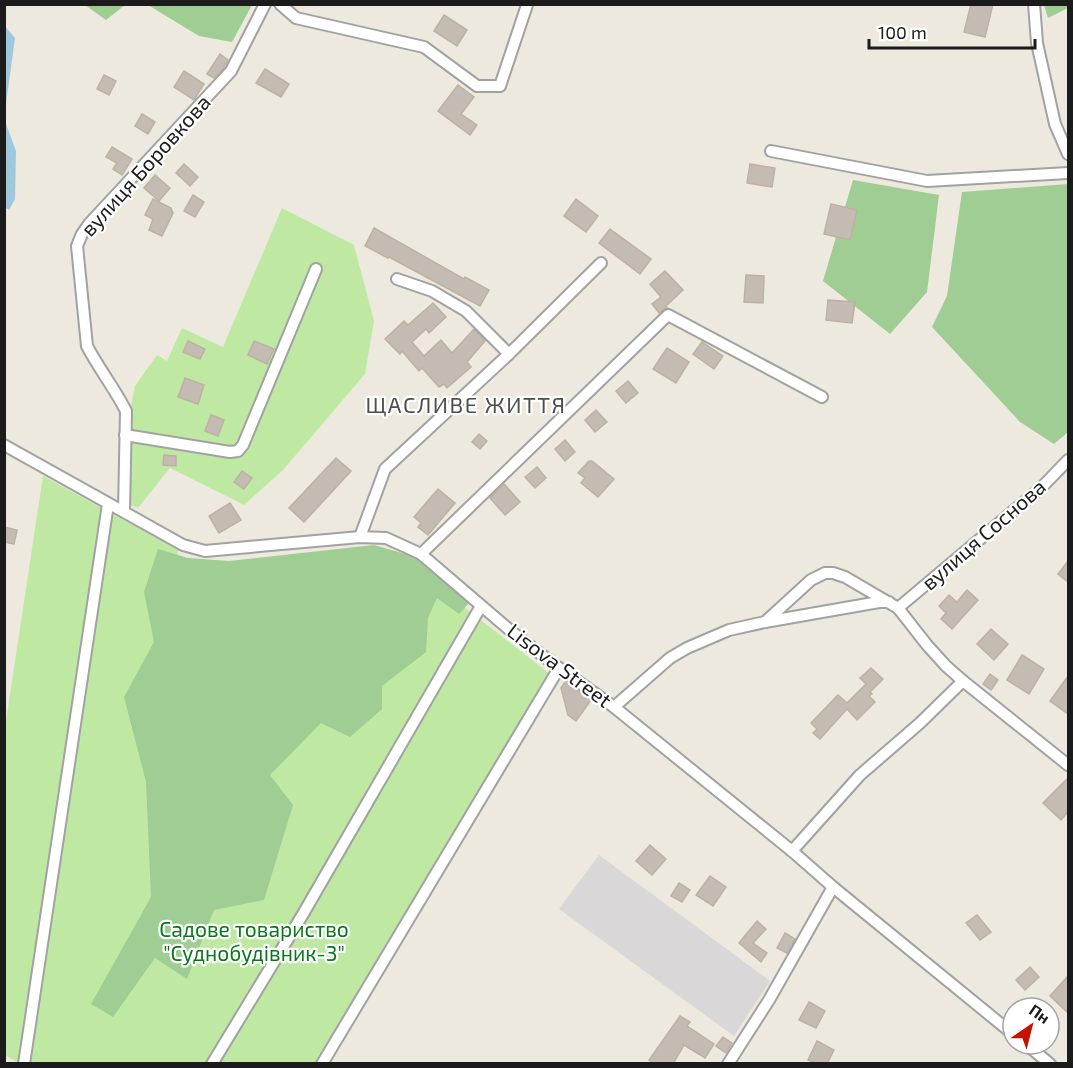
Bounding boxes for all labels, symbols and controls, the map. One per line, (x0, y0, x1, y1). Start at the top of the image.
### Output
scale bar (869, 12, 1036, 50)
text: 100 m (878, 21, 927, 43)
street label: вулиця Боровкова (75, 89, 216, 241)
district label: ЩАСЛИВЕ ЖИТТЯ (365, 391, 567, 417)
street label: вулиця Соснова (916, 473, 1051, 595)
street label: Lisova Street (503, 617, 617, 712)
park label: Садове товариство "Суднобудівник-3" (159, 916, 349, 966)
north arrow (1001, 996, 1061, 1056)
text: Пн (1026, 1000, 1054, 1027)

